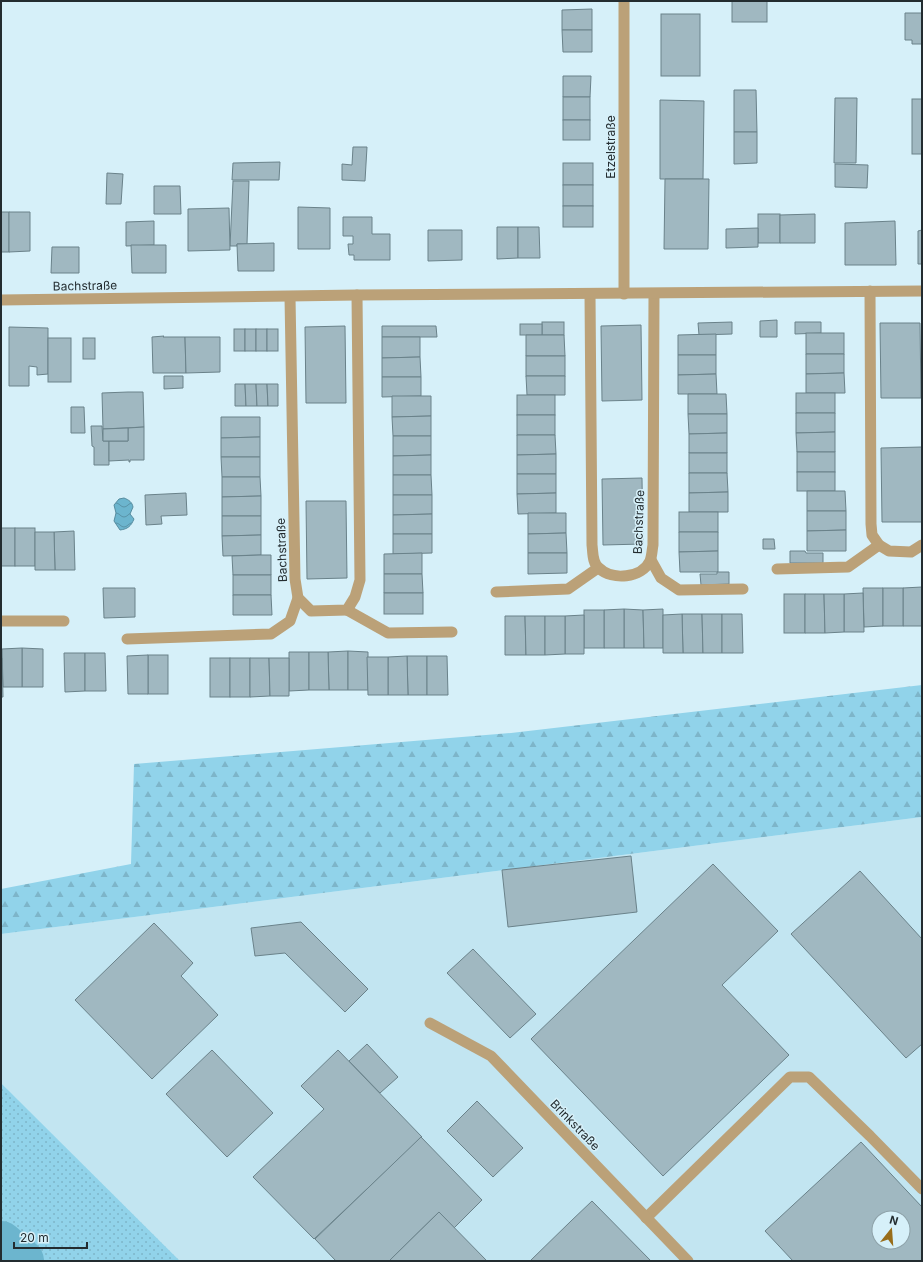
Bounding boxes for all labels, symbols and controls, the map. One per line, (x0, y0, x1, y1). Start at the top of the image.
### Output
street label: Etzelstraße (603, 115, 618, 179)
street label: Bachstraße (53, 277, 117, 294)
street label: Bachstraße (630, 490, 647, 554)
street label: Bachstraße (273, 518, 290, 582)
street label: Brinkstraße (547, 1096, 603, 1153)
north arrow (871, 1210, 911, 1250)
text: N (888, 1213, 900, 1228)
scale bar (14, 1224, 87, 1250)
text: 20 m (20, 1230, 49, 1245)

